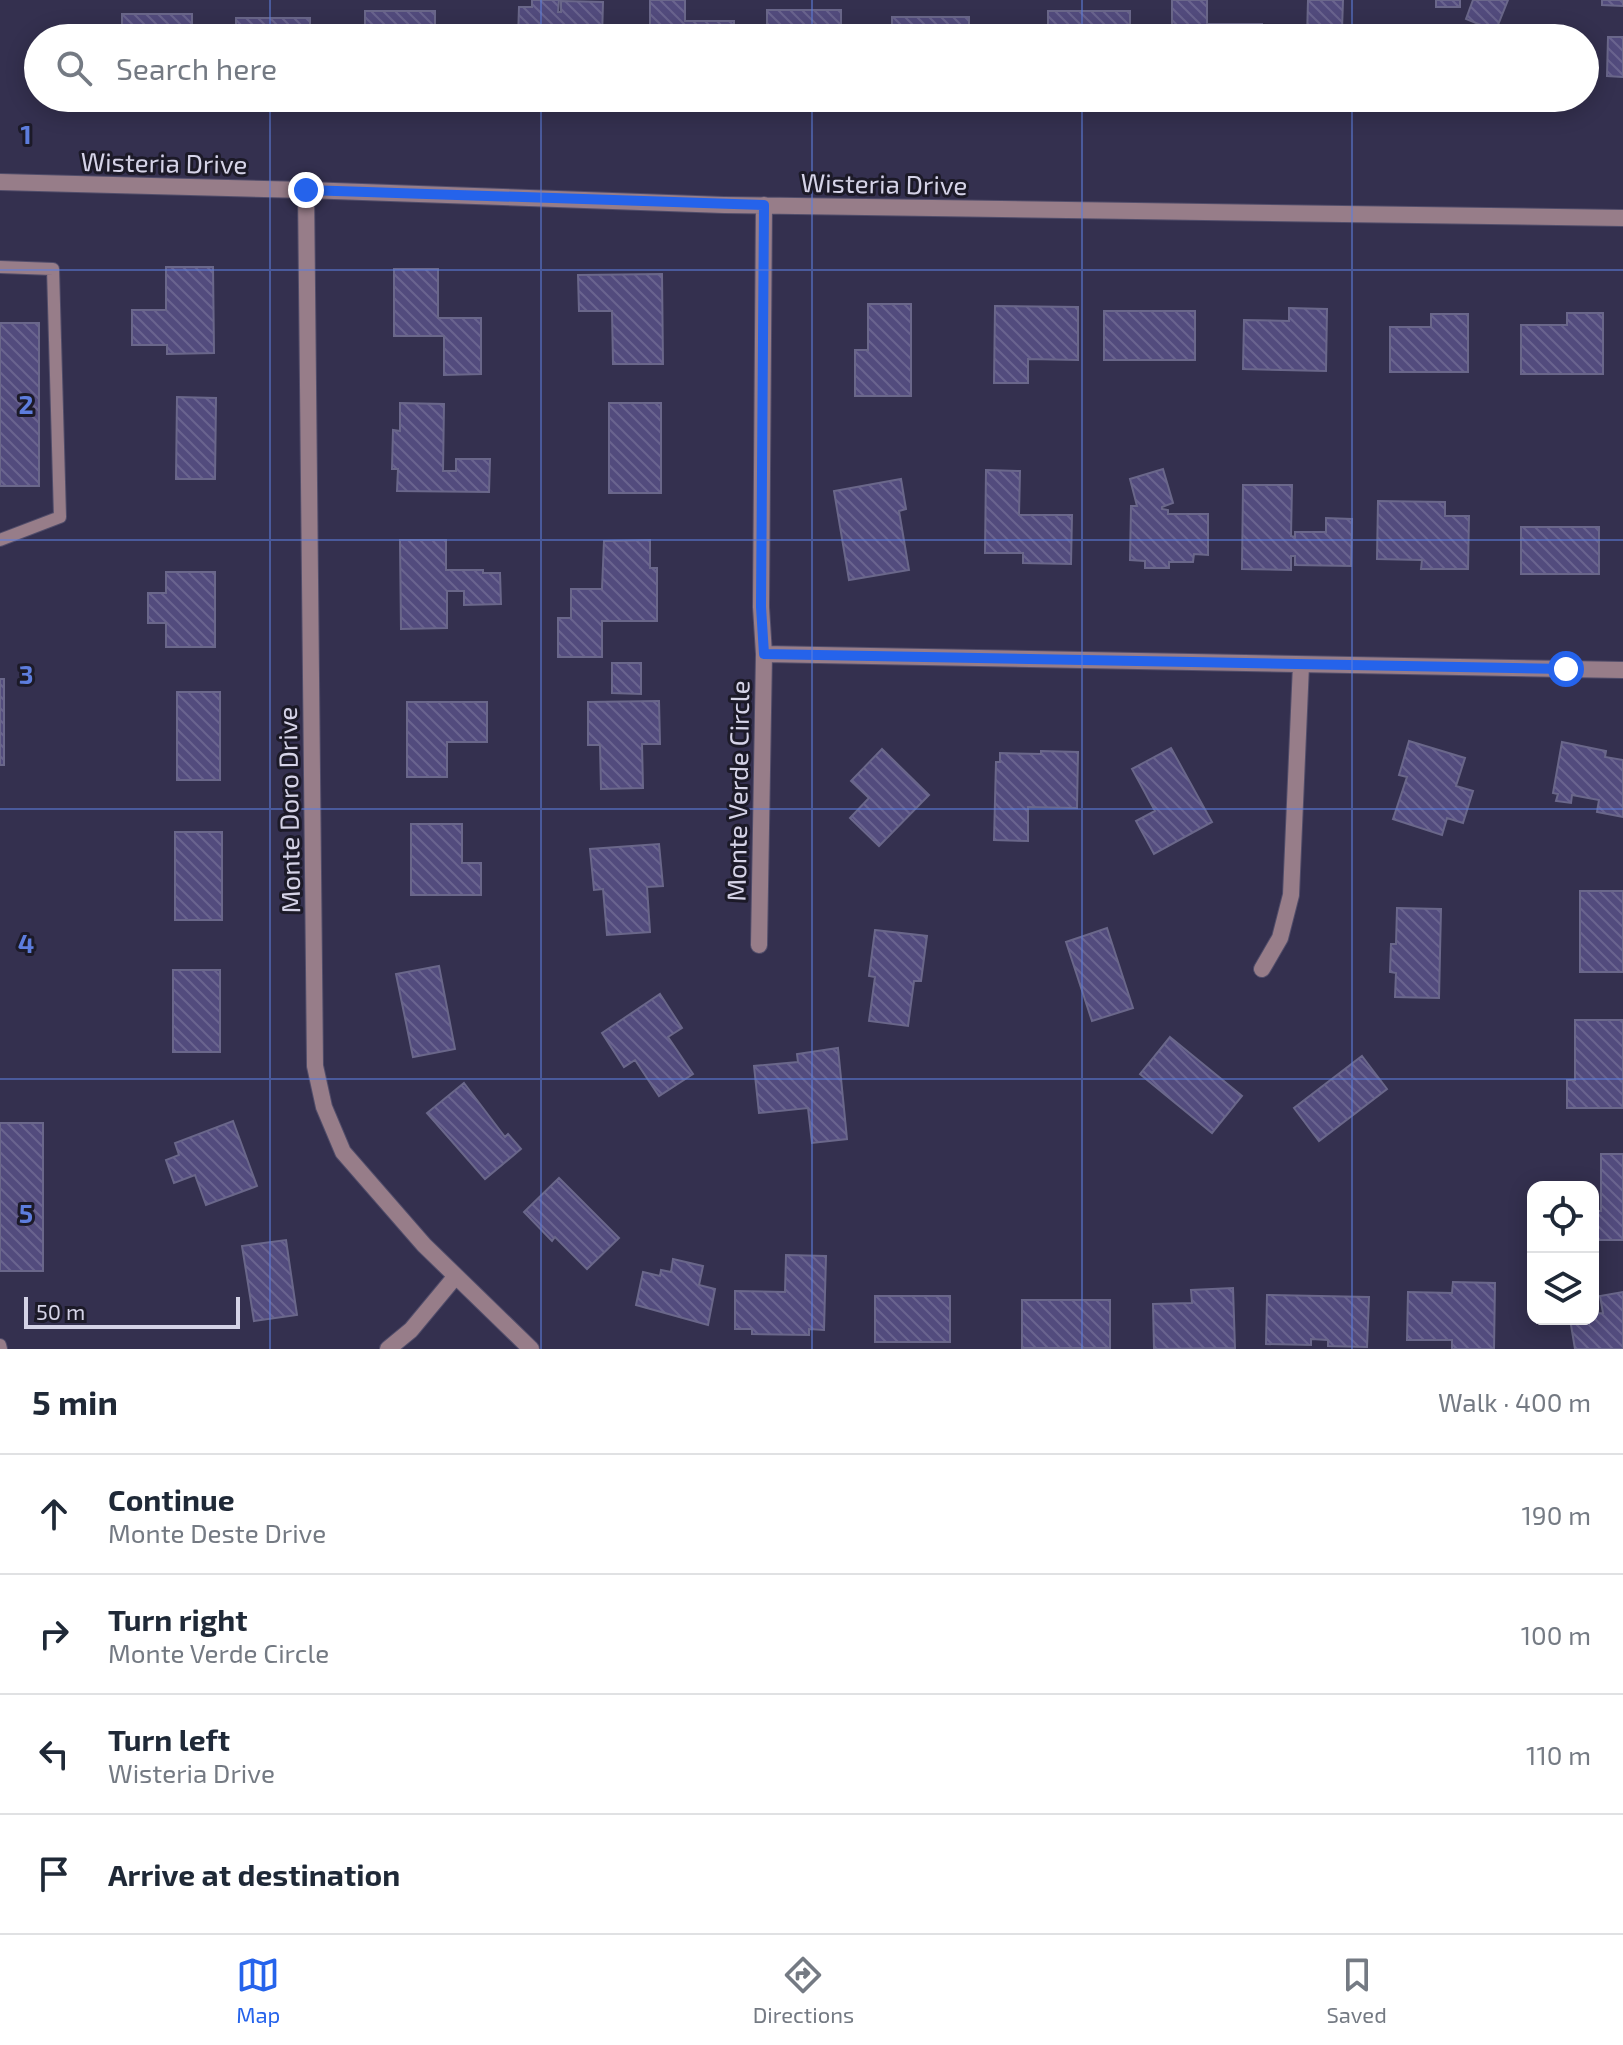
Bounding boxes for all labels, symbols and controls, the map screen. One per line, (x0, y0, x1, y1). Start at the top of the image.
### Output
search box (24, 24, 1599, 112)
icon: search (52, 46, 96, 90)
text: Search here (116, 50, 277, 86)
text: 1 (20, 118, 32, 149)
street label: Wisteria Drive (80, 145, 248, 179)
street label: Wisteria Drive (800, 166, 968, 200)
route end (288, 172, 324, 208)
text: 2 (18, 388, 34, 419)
route start (1548, 651, 1584, 687)
text: 3 (19, 658, 33, 689)
street label: Monte Verde Circle (720, 680, 754, 902)
street label: Monte Doro Drive (271, 706, 305, 914)
text: 4 (18, 927, 34, 958)
map controls (1527, 1181, 1599, 1325)
button: locate (1527, 1181, 1599, 1253)
text: 5 (19, 1197, 33, 1228)
button: layers (1527, 1253, 1599, 1325)
scale bar (24, 1293, 240, 1329)
text: 50 m (36, 1298, 85, 1324)
text: 5 min (32, 1381, 118, 1422)
text: Walk · 400 m (1438, 1386, 1591, 1417)
text: Continue (108, 1481, 235, 1517)
icon: ahead (32, 1492, 76, 1536)
text: 190 m (1522, 1499, 1591, 1530)
text: Monte Deste Drive (108, 1517, 326, 1548)
text: Turn right (108, 1601, 248, 1637)
icon: right (32, 1612, 76, 1656)
text: 100 m (1521, 1619, 1591, 1650)
text: Monte Verde Circle (108, 1637, 329, 1668)
text: Turn left (108, 1721, 230, 1757)
icon: left (32, 1732, 76, 1776)
text: 110 m (1526, 1739, 1591, 1770)
text: Wisteria Drive (108, 1757, 275, 1788)
icon: arrive (32, 1852, 76, 1896)
text: Arrive at destination (108, 1856, 400, 1892)
tab: Map (236, 1953, 280, 2027)
tab: Directions (753, 1953, 854, 2027)
tab: Saved (1326, 1953, 1387, 2027)

